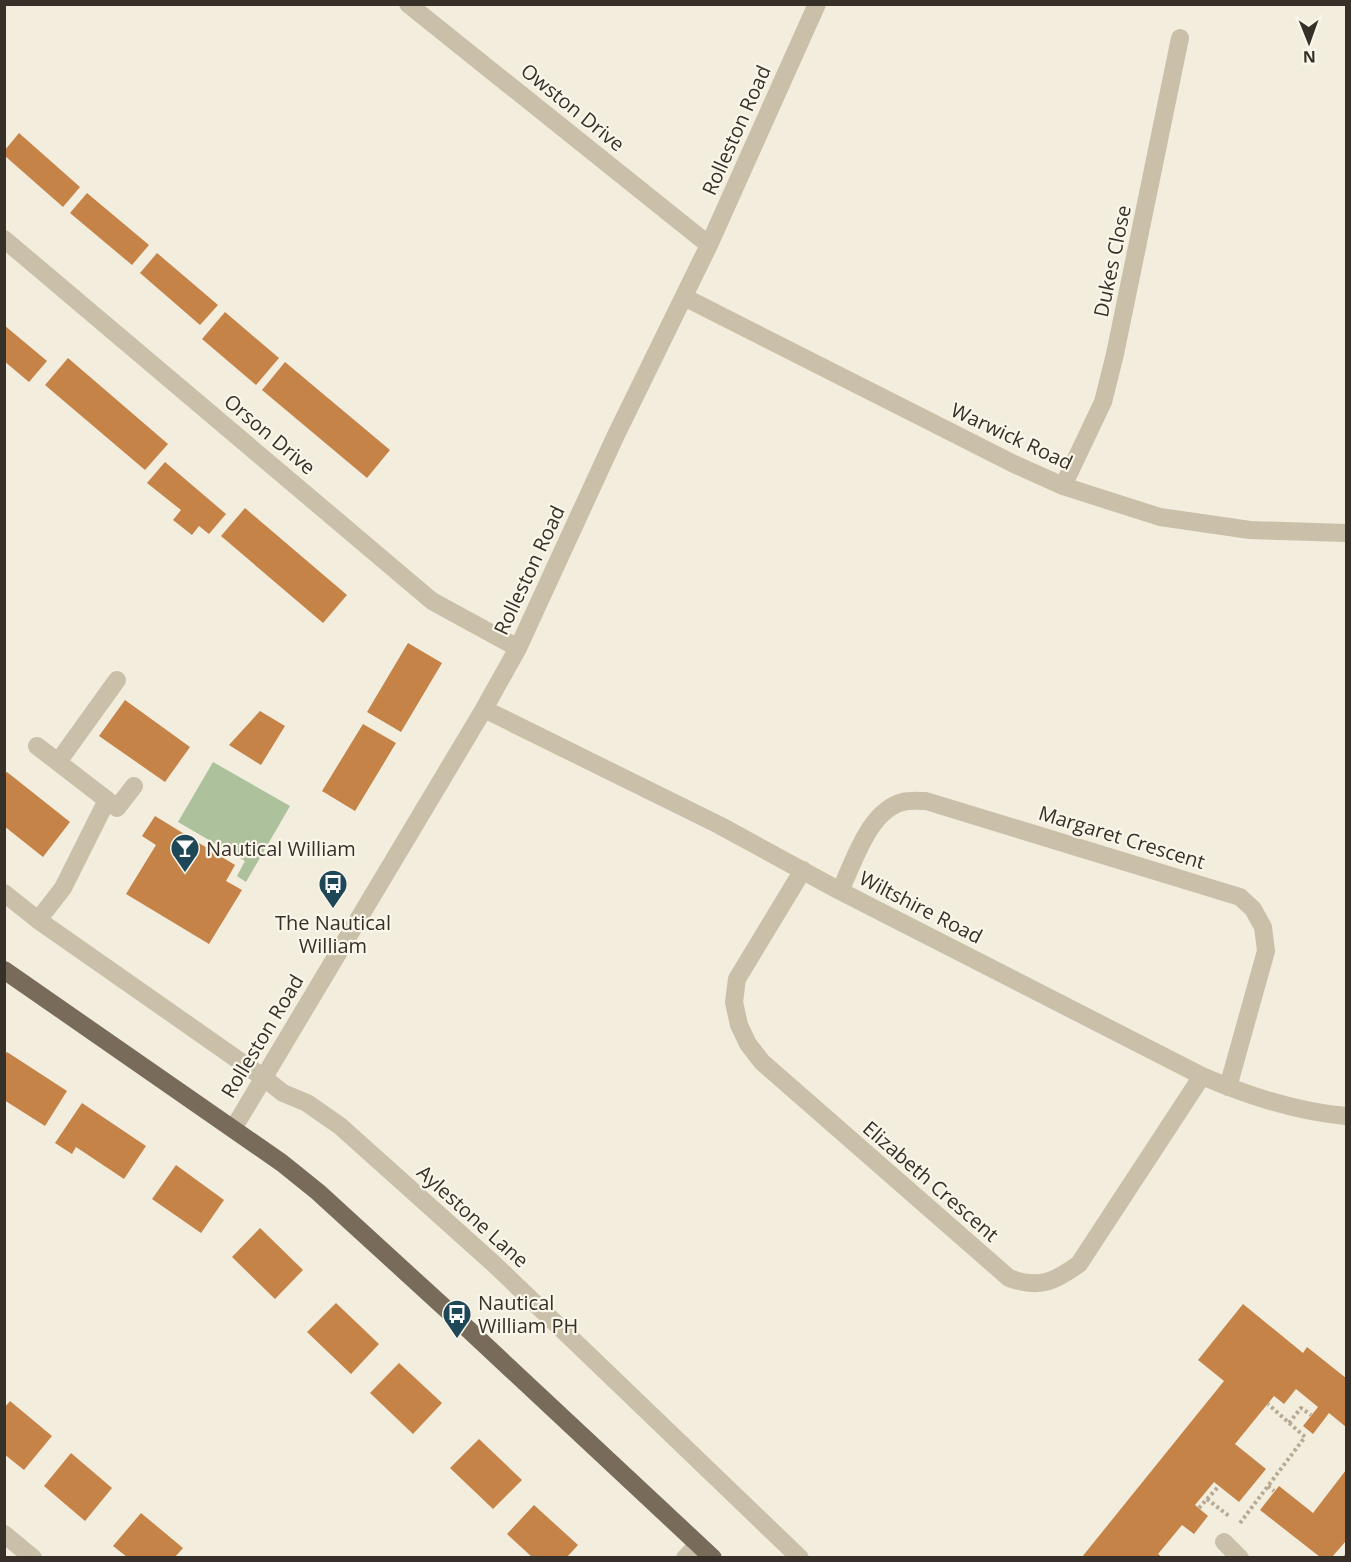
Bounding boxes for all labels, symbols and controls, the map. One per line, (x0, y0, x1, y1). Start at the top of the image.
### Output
north arrow (1279, 12, 1339, 72)
text: N (1303, 46, 1316, 68)
street label: Owston Drive (515, 57, 631, 157)
street label: Rolleston Road (695, 61, 777, 199)
street label: Dukes Close (1087, 203, 1137, 319)
street label: Orson Drive (219, 388, 321, 480)
street label: Warwick Road (947, 396, 1077, 476)
street label: Rolleston Road (487, 501, 571, 639)
street label: Margaret Crescent (1035, 799, 1209, 875)
bar icon: Nautical William (169, 832, 201, 874)
place label: Nautical William (206, 835, 356, 862)
street label: Wiltshire Road (855, 864, 987, 950)
bus stop icon: The Nautical William (317, 868, 349, 910)
place label: The Nautical William (275, 909, 391, 959)
street label: Rolleston Road (214, 969, 310, 1103)
street label: Elizabeth Crescent (857, 1115, 1005, 1247)
street label: Aylestone Lane (411, 1159, 535, 1273)
place label: Nautical William PH (478, 1289, 578, 1339)
bus stop icon: Nautical William PH (441, 1298, 473, 1340)

